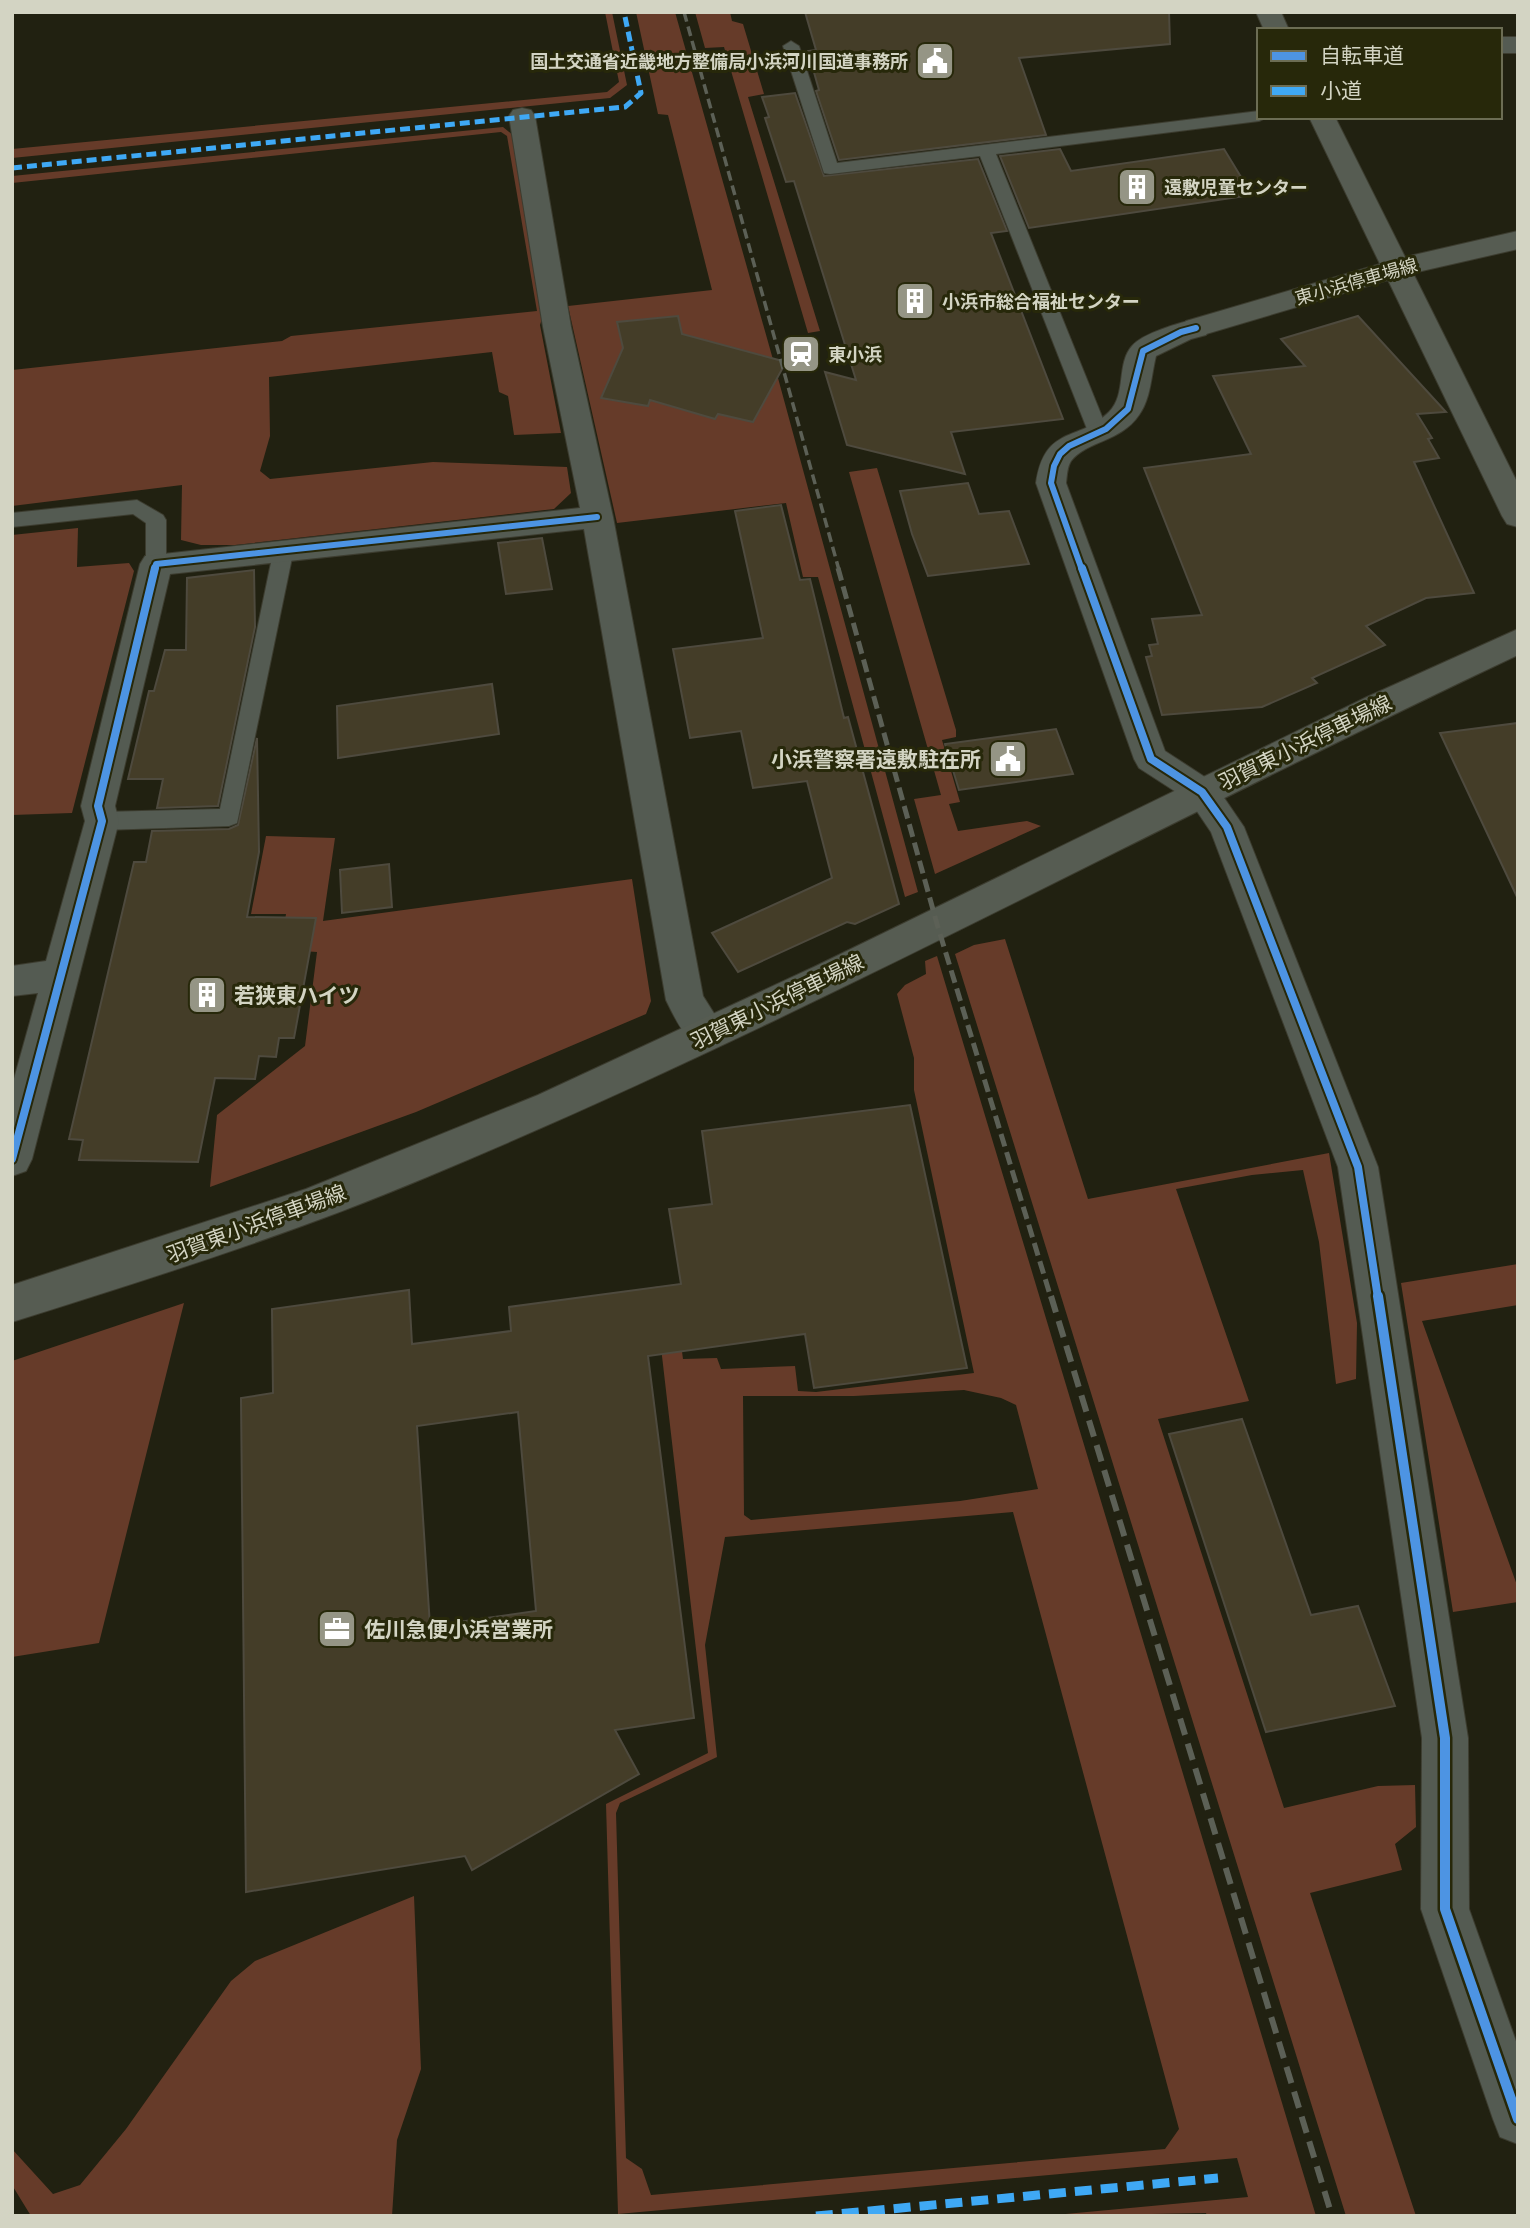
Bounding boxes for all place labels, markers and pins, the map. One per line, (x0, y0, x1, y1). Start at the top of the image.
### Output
public building icon: 国土交通省近畿地方整備局小浜河川国道事務所 (914, 40, 956, 82)
place label: 国土交通省近畿地方整備局小浜河川国道事務所 (530, 51, 908, 71)
building icon: 遠敷児童センター (1116, 166, 1158, 208)
place label: 遠敷児童センター (1164, 177, 1308, 197)
building icon: 小浜市総合福祉センター (894, 280, 936, 322)
place label: 小浜市総合福祉センター (942, 291, 1140, 311)
station icon: 東小浜 (780, 333, 822, 375)
place label: 東小浜 (828, 344, 882, 364)
public building icon: 小浜警察署遠敷駐在所 (987, 738, 1029, 780)
place label: 小浜警察署遠敷駐在所 (771, 747, 981, 771)
building icon: 若狭東ハイツ (186, 974, 228, 1016)
place label: 若狭東ハイツ (234, 983, 360, 1007)
office icon: 佐川急便小浜営業所 (316, 1608, 358, 1650)
place label: 佐川急便小浜営業所 (364, 1617, 553, 1641)

